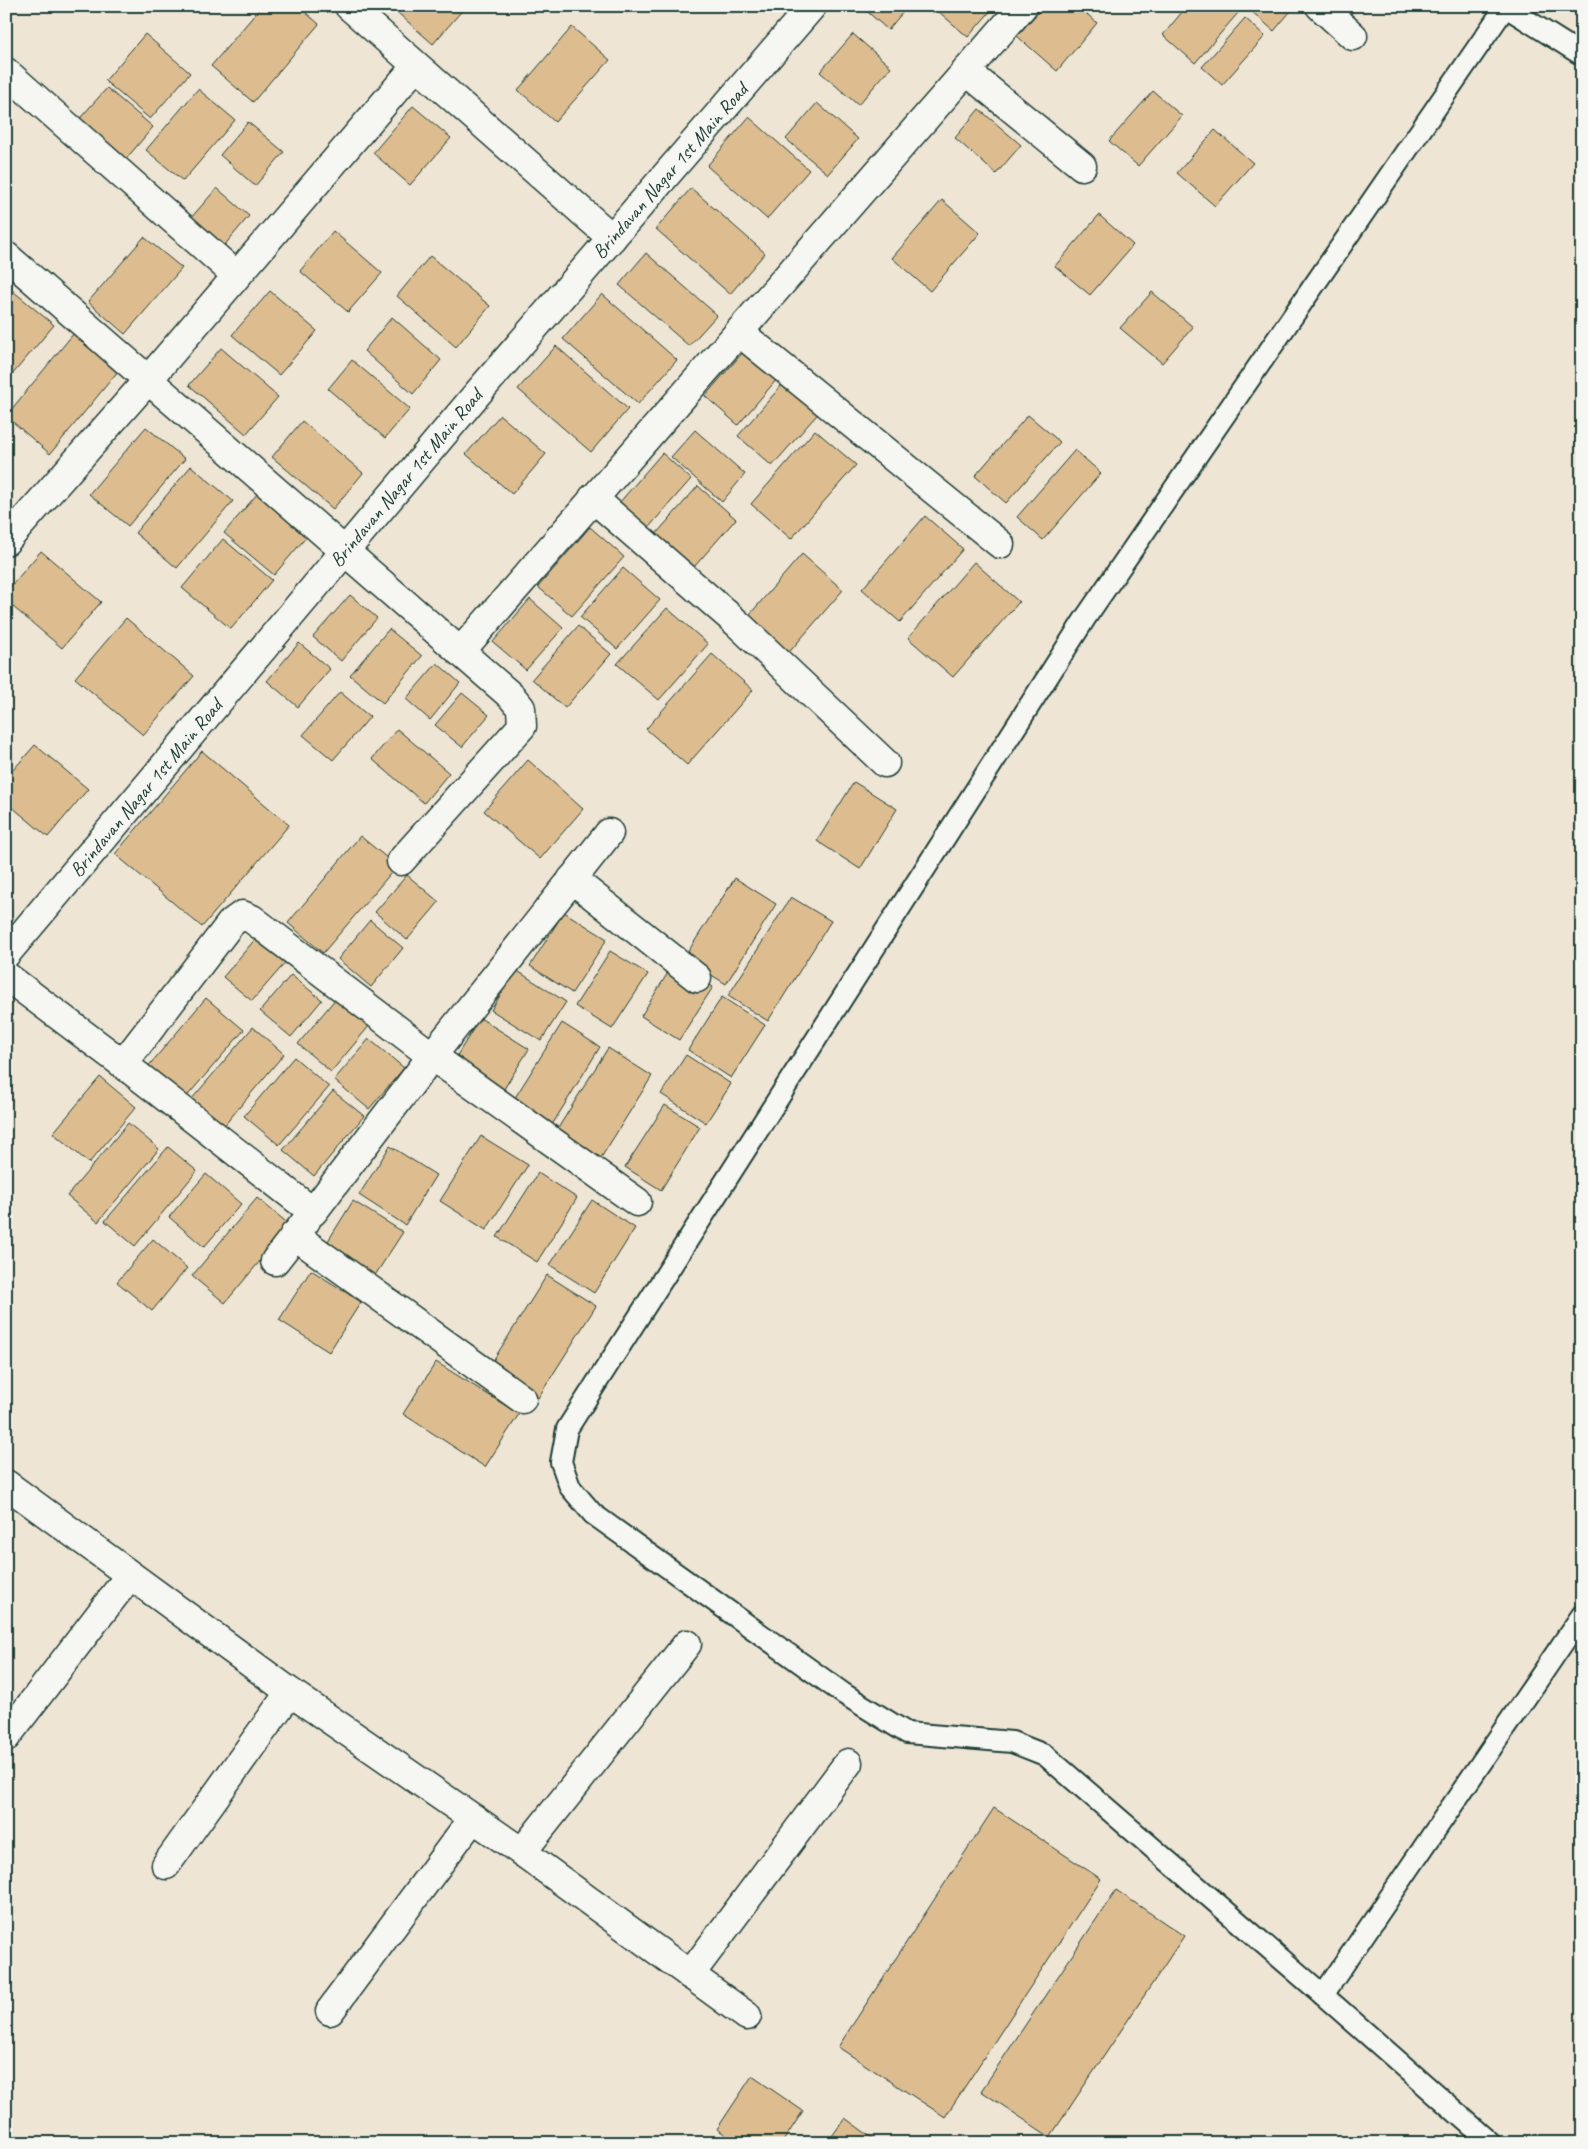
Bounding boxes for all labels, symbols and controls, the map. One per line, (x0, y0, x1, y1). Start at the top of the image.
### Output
street label: Brindavan Nagar 1st Main Road (587, 76, 755, 264)
street label: Brindavan Nagar 1st Main Road (324, 382, 490, 572)
street label: Brindavan Nagar 1st Main Road (64, 692, 230, 882)

